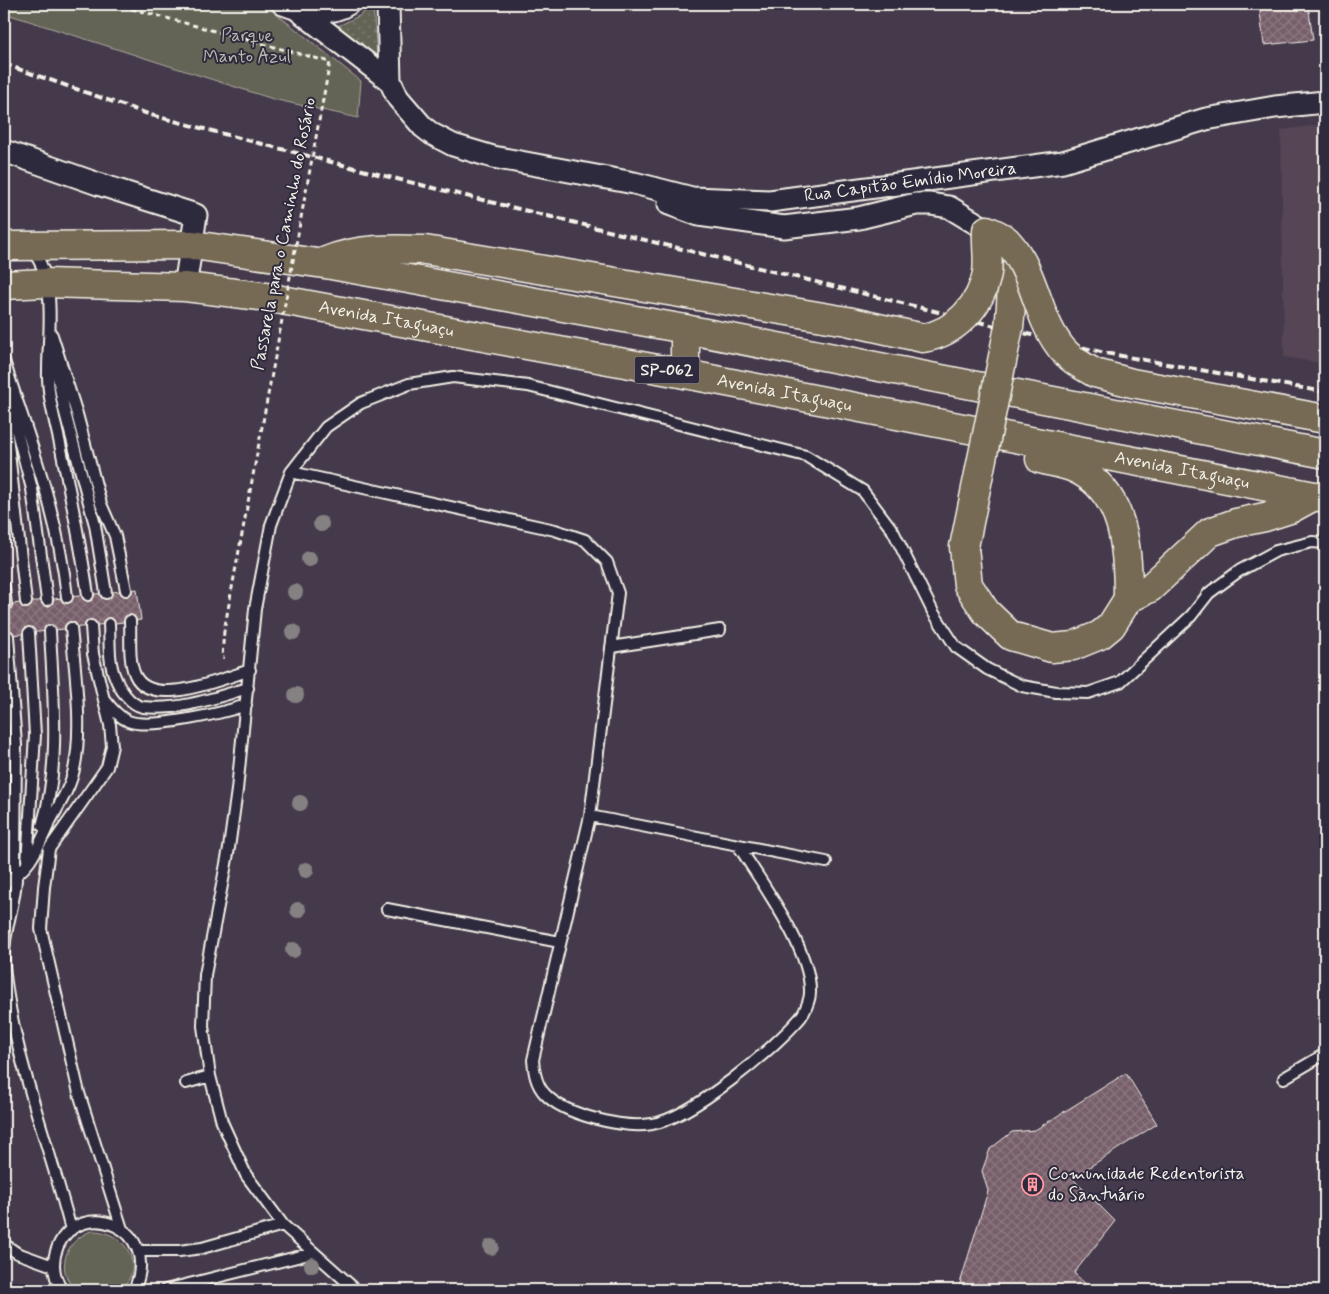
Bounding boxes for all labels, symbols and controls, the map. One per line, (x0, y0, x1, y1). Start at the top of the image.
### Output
park label: Parque Manto Azul (203, 24, 291, 69)
street label: Passarela para o Caminho do Rosário (246, 96, 322, 372)
street label: Rua Capitão Emídio Moreira (803, 156, 1018, 208)
street label: Avenida Itaguaçu (317, 295, 456, 343)
road number: SP-062 (634, 356, 700, 384)
street label: Avenida Itaguaçu (715, 368, 854, 418)
street label: Avenida Itaguaçu (1112, 445, 1252, 495)
place label: Comunidade Redentorista do Santuário (1048, 1162, 1245, 1207)
building icon: Comunidade Redentorista do Santuário (1020, 1172, 1044, 1196)

